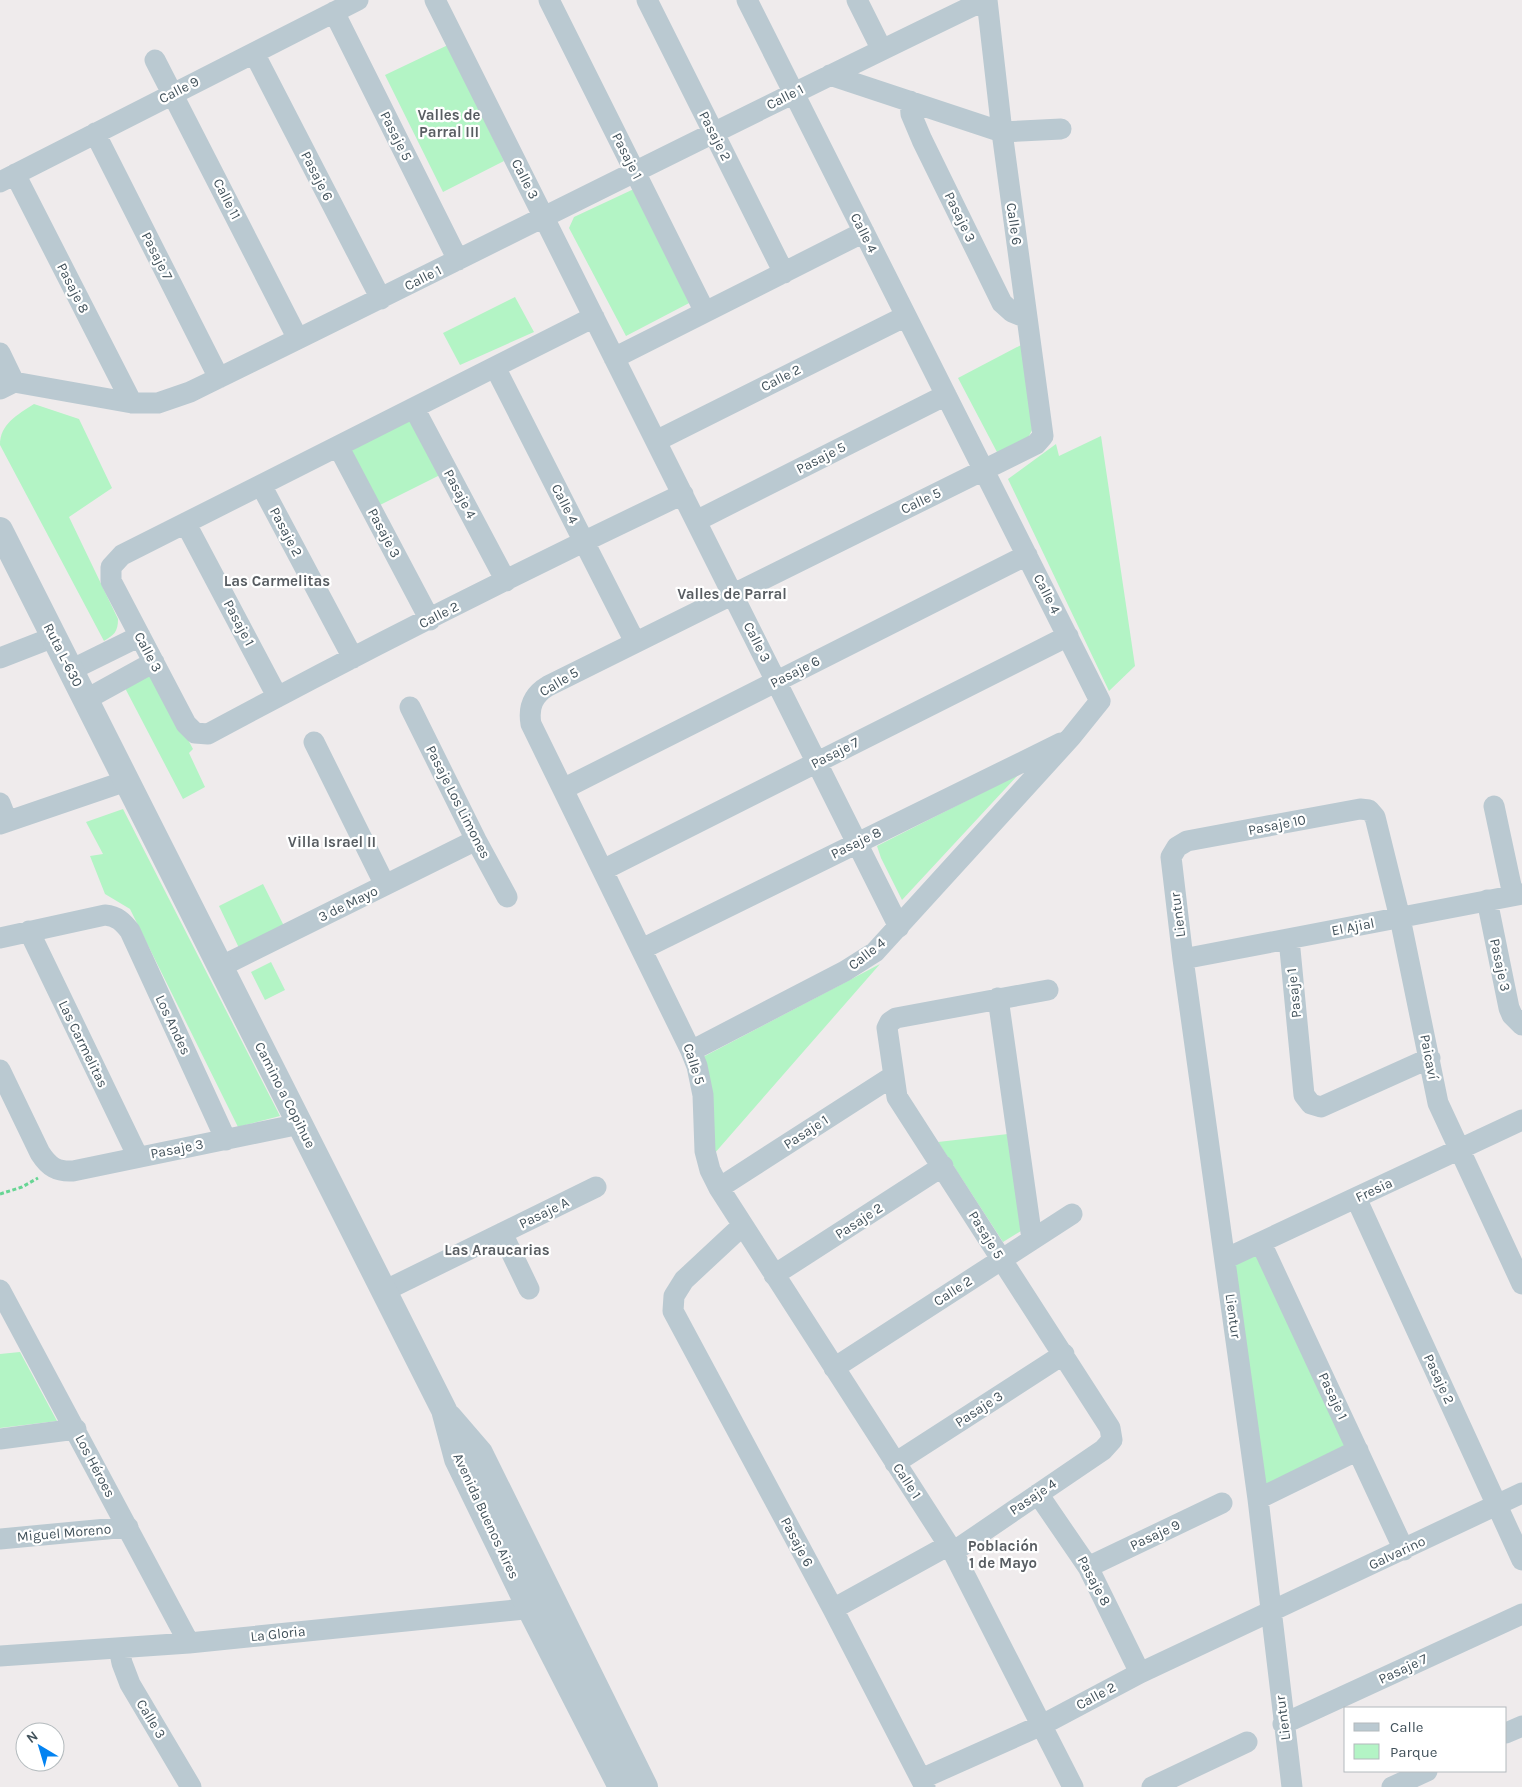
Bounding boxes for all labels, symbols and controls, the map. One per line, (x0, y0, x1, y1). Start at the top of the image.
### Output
street label: Calle 9 (156, 73, 202, 107)
street label: Calle 1 (764, 81, 806, 113)
district label: Valles de Parral III (417, 106, 481, 141)
street label: Pasaje 5 (376, 108, 416, 164)
street label: Pasaje 2 (695, 108, 735, 164)
street label: Pasaje 1 (608, 130, 646, 182)
street label: Pasaje 6 (297, 148, 337, 204)
street label: Calle 3 (508, 156, 542, 202)
street label: Calle 11 (209, 176, 245, 222)
street label: Pasaje 3 (941, 189, 979, 245)
street label: Calle 6 (1003, 202, 1025, 246)
street label: Calle 4 (847, 210, 881, 256)
street label: Pasaje 7 (138, 229, 177, 283)
street label: Pasaje 8 (53, 260, 93, 316)
street label: Calle 1 (402, 262, 444, 294)
street label: Calle 2 (758, 361, 804, 395)
street label: Pasaje 5 (793, 438, 849, 478)
street label: Pasaje 4 (440, 467, 480, 522)
street label: Calle 4 (548, 481, 582, 527)
street label: Calle 5 (898, 484, 944, 518)
street label: Pasaje 2 (266, 504, 306, 560)
street label: Pasaje 3 (364, 505, 404, 561)
street label: Calle 4 (1030, 571, 1064, 617)
district label: Las Carmelitas (224, 572, 330, 590)
district label: Valles de Parral (677, 585, 787, 603)
street label: Pasaje 1 (220, 597, 258, 649)
street label: Calle 2 (416, 598, 462, 632)
street label: Calle 3 (740, 619, 774, 665)
street label: Ruta L-630 (40, 620, 86, 690)
street label: Calle 3 (130, 629, 166, 675)
street label: Pasaje 6 (767, 652, 823, 692)
street label: Calle 5 (536, 664, 582, 700)
street label: Pasaje 7 (808, 733, 862, 772)
street label: Pasaje Los Limones (422, 743, 494, 861)
street label: Pasaje 10 (1247, 811, 1307, 839)
street label: Pasaje 8 (828, 824, 884, 862)
district label: Villa Israel II (288, 833, 376, 851)
street label: 3 de Mayo (315, 882, 381, 926)
street label: Lientur (1167, 891, 1189, 938)
street label: El Ajial (1330, 915, 1376, 939)
street label: Calle 4 (845, 934, 889, 974)
street label: Pasaje 3 (1486, 937, 1514, 993)
street label: Pasaje 1 (1283, 967, 1305, 1019)
street label: Los Andes (152, 992, 194, 1058)
street label: Las Carmelitas (55, 998, 111, 1090)
street label: Paicaví (1416, 1033, 1442, 1082)
street label: Camino a Copihue (251, 1039, 319, 1151)
street label: Calle 5 (679, 1041, 709, 1087)
street label: Pasaje 1 (780, 1111, 832, 1153)
street label: Pasaje 3 (149, 1136, 205, 1162)
street label: Fresia (1353, 1174, 1395, 1206)
street label: Pasaje A (516, 1194, 572, 1232)
street label: Pasaje 2 (832, 1199, 886, 1243)
street label: Pasaje 5 (965, 1208, 1007, 1262)
district label: Las Araucarias (444, 1241, 550, 1259)
street label: Calle 2 (930, 1272, 976, 1310)
street label: Lientur (1221, 1292, 1245, 1340)
street label: Pasaje 2 (1420, 1351, 1458, 1407)
street label: Pasaje 1 (1315, 1370, 1351, 1422)
street label: Pasaje 3 (952, 1387, 1006, 1431)
street label: Los Héroes (71, 1432, 119, 1500)
street label: Avenida Buenos Aires (449, 1450, 523, 1582)
street label: Calle 1 (889, 1460, 925, 1502)
street label: Pasaje 4 (1006, 1475, 1060, 1519)
street label: Pasaje 6 (777, 1514, 817, 1570)
street label: Pasaje 9 (1127, 1516, 1183, 1554)
street label: Miguel Moreno (16, 1520, 112, 1546)
street label: Galvarino (1366, 1532, 1428, 1574)
district label: Población 1 de Mayo (968, 1537, 1038, 1572)
street label: Pasaje 8 (1074, 1553, 1114, 1609)
street label: La Gloria (250, 1623, 306, 1645)
street label: Pasaje 7 (1376, 1650, 1431, 1688)
street label: Calle 2 (1073, 1678, 1119, 1714)
street label: Lientur (1272, 1694, 1294, 1741)
street label: Calle 3 (133, 1696, 169, 1742)
legend (1344, 1707, 1507, 1772)
text: Calle (1390, 1718, 1424, 1736)
north arrow (15, 1722, 65, 1772)
text: N (23, 1727, 41, 1747)
text: Parque (1390, 1743, 1438, 1761)

